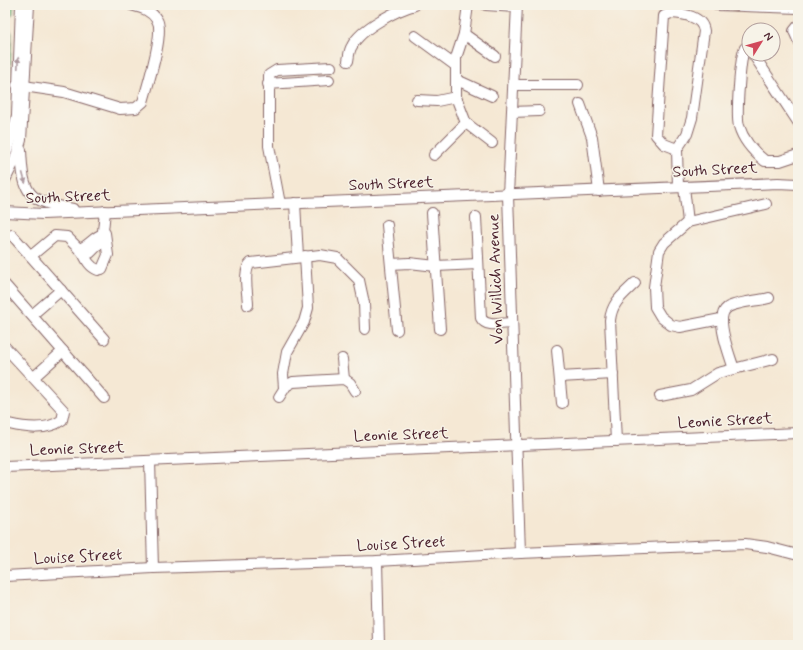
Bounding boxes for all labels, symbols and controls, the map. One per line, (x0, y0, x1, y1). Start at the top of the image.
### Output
north arrow (741, 22, 781, 62)
text: N (760, 29, 776, 44)
one-way arrow (15, 56, 21, 69)
street label: South Street (672, 157, 759, 183)
street label: South Street (348, 172, 434, 196)
one-way arrow (21, 173, 27, 185)
street label: South Street (25, 185, 111, 209)
street label: Von Willich Avenue (483, 213, 509, 345)
street label: Leonie Street (677, 408, 774, 434)
street label: Leonie Street (353, 423, 449, 447)
street label: Leonie Street (29, 437, 125, 461)
street label: Louise Street (356, 531, 446, 557)
street label: Louise Street (33, 544, 123, 570)

